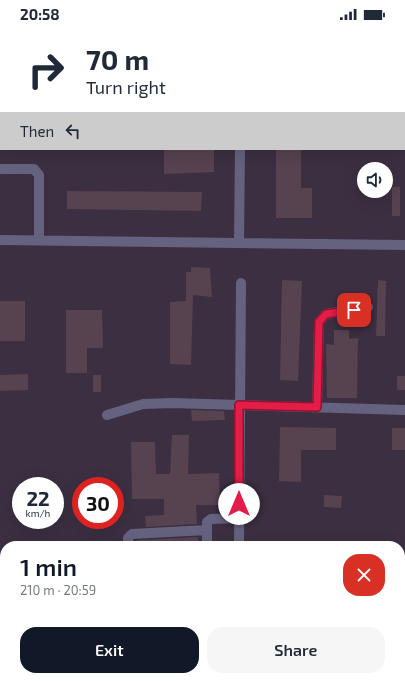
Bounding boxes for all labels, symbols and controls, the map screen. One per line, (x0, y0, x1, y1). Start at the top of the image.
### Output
text: 20:58 (20, 5, 60, 23)
text: 70 m (86, 42, 149, 76)
icon: right (20, 44, 72, 96)
text: Turn right (86, 76, 166, 98)
icon: left (62, 120, 84, 142)
text: Then (20, 122, 54, 140)
map controls (357, 162, 393, 198)
button: sound (357, 162, 393, 198)
pin (337, 293, 371, 327)
icon: arrive (343, 299, 365, 321)
speed limit sign: 30 (72, 477, 124, 529)
position arrow (218, 483, 260, 525)
text: 22 (26, 486, 50, 510)
text: km/h (26, 507, 50, 519)
text: 1 min (20, 552, 77, 581)
button: close (343, 554, 385, 596)
text: 210 m · 20:59 (20, 582, 96, 598)
button: Exit (20, 627, 199, 673)
button: Share (207, 627, 385, 673)

